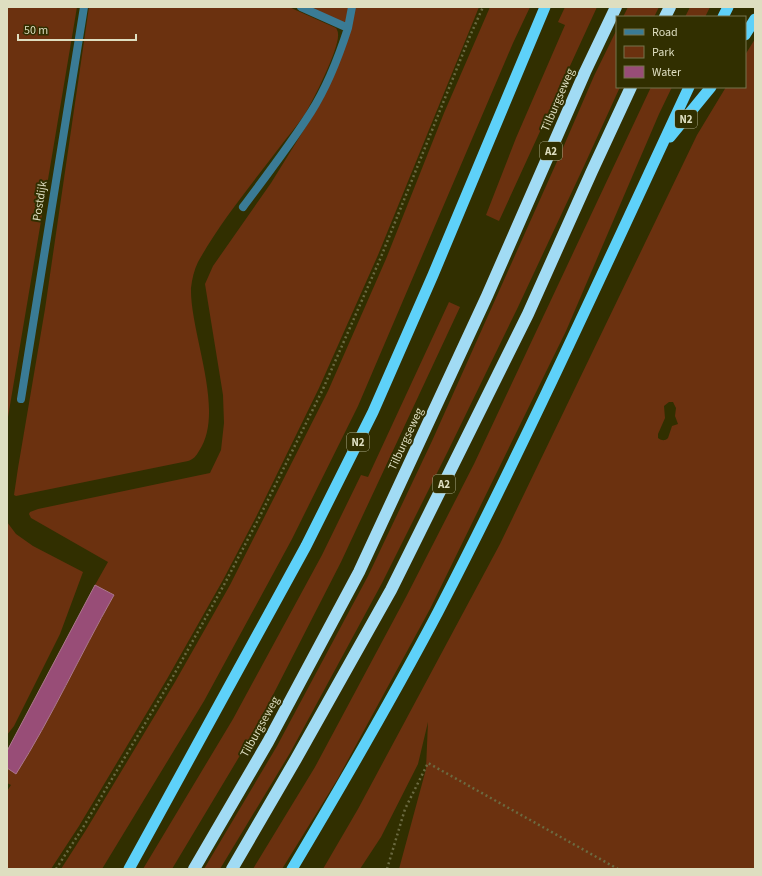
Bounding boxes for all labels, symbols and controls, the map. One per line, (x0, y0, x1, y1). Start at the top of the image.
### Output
scale bar (18, 16, 136, 42)
legend (616, 16, 746, 88)
text: 50 m (24, 22, 48, 39)
text: Road (652, 24, 678, 41)
text: Park (652, 44, 674, 61)
text: Water (652, 64, 682, 81)
street label: Tilburgseweg (537, 66, 579, 134)
road number: N2 (675, 110, 697, 128)
road number: A2 (540, 142, 562, 160)
street label: Postdijk (28, 180, 52, 222)
street label: Tilburgseweg (384, 405, 428, 473)
road number: N2 (347, 433, 369, 451)
road number: A2 (433, 475, 455, 493)
street label: Tilburgseweg (236, 693, 284, 761)

